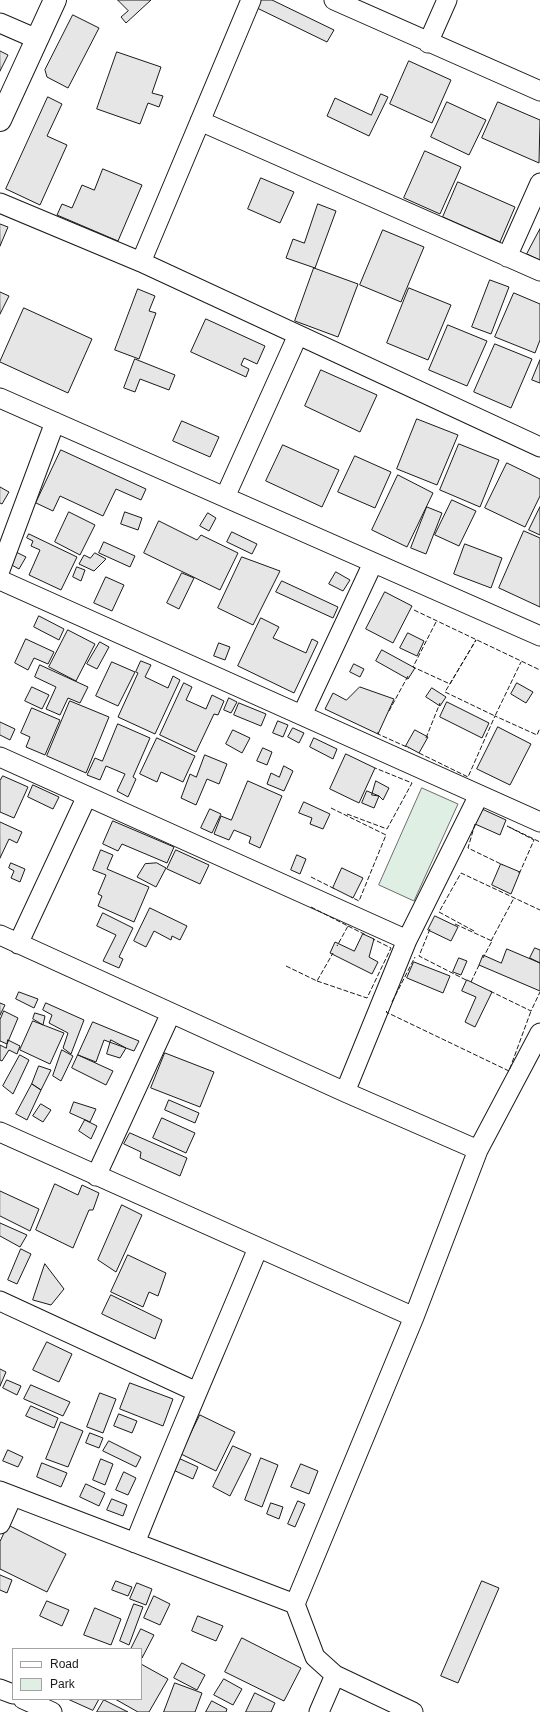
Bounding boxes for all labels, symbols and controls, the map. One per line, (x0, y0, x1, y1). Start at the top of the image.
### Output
legend (12, 1648, 142, 1700)
text: Road (50, 1657, 79, 1671)
text: Park (50, 1677, 75, 1691)

